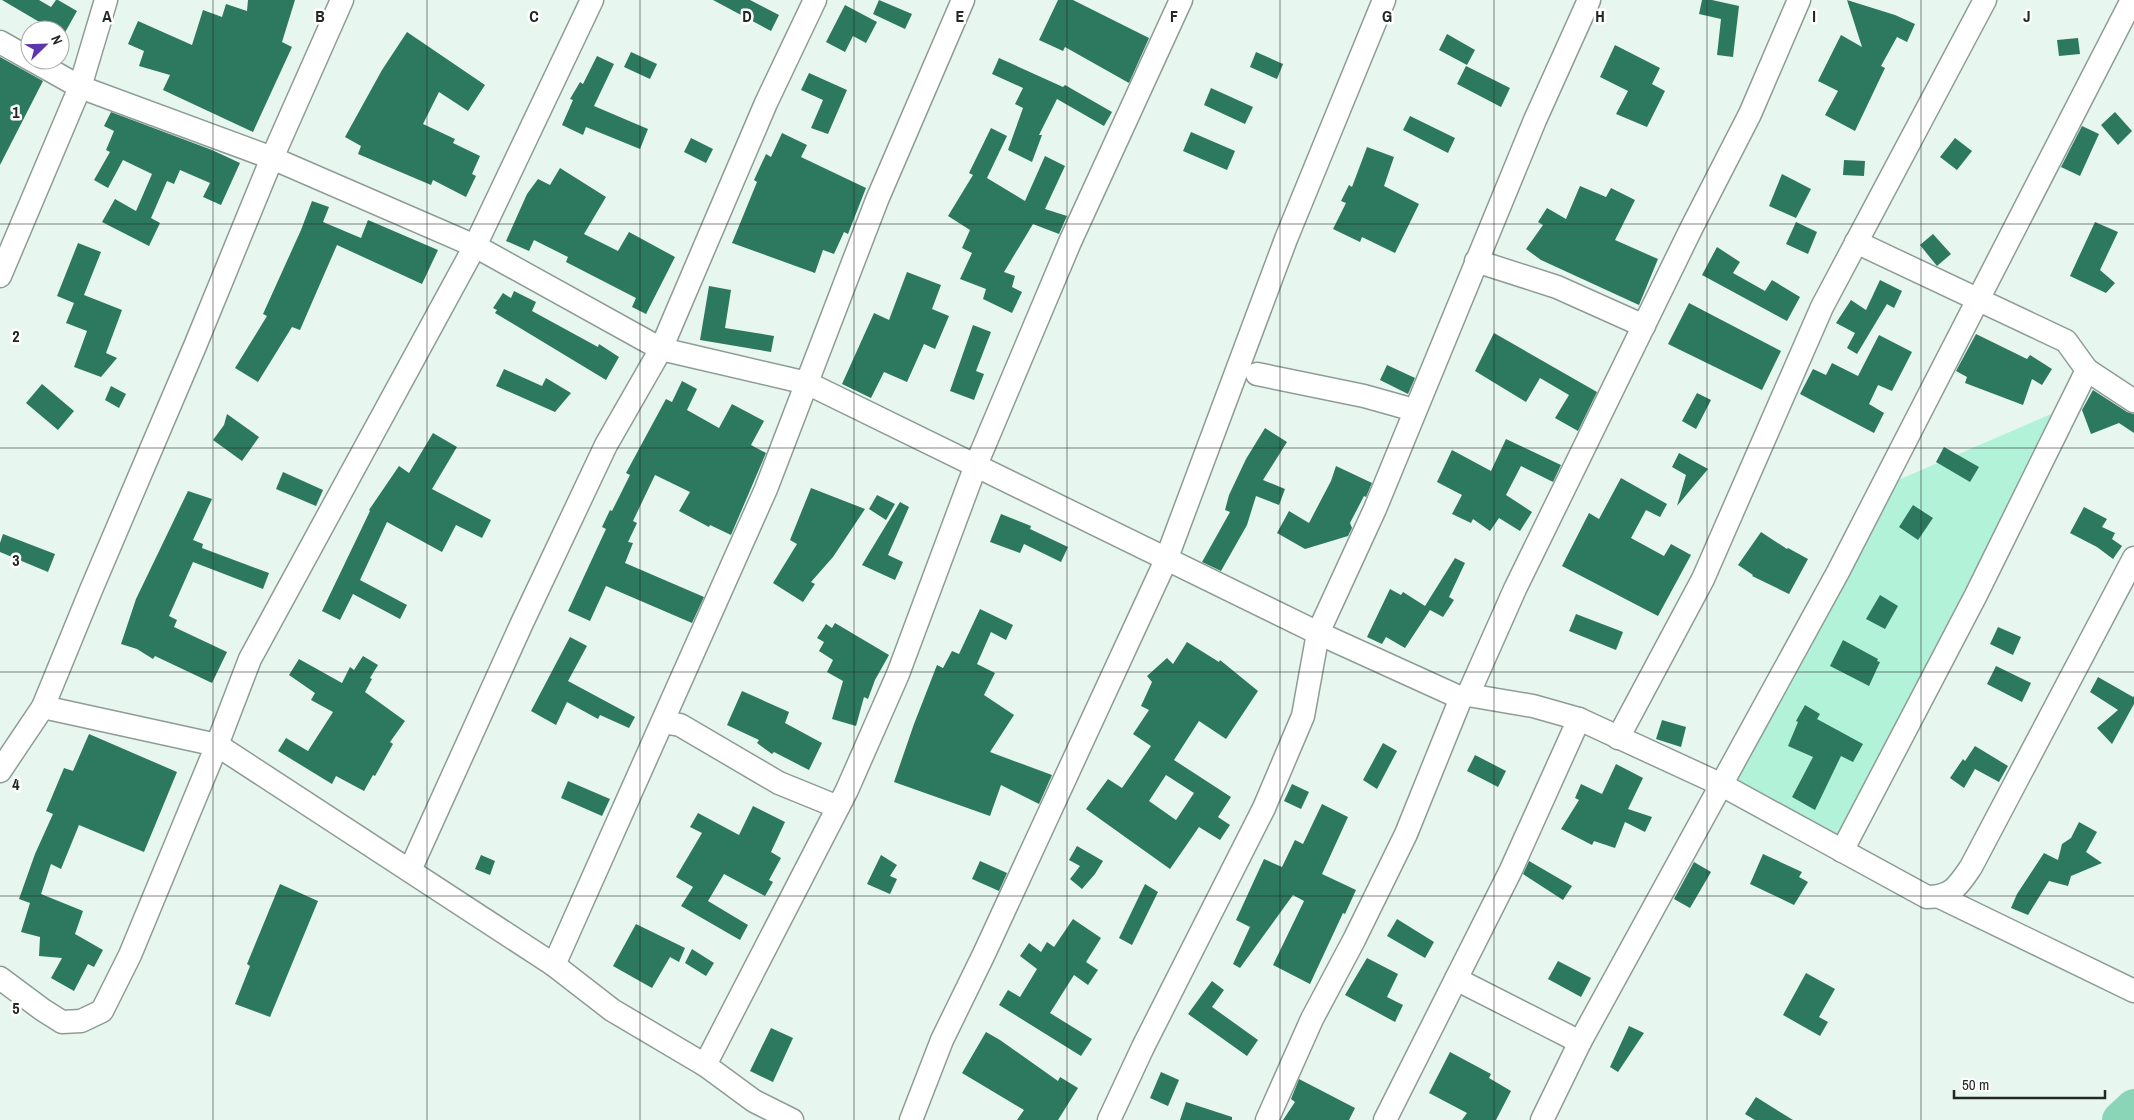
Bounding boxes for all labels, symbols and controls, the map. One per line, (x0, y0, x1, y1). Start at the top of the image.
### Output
text: A (102, 5, 112, 27)
text: B (315, 5, 325, 27)
text: C (529, 5, 539, 27)
text: D (742, 5, 752, 27)
text: E (956, 5, 965, 27)
text: F (1170, 5, 1178, 27)
text: G (1382, 5, 1392, 27)
text: H (1595, 5, 1605, 27)
text: I (1812, 5, 1816, 27)
text: J (2023, 5, 2031, 27)
north arrow (20, 20, 70, 70)
text: N (47, 33, 67, 47)
text: 1 (12, 101, 20, 123)
text: 2 (12, 325, 20, 347)
text: 3 (12, 549, 20, 571)
text: 4 (12, 773, 20, 795)
text: 5 (12, 997, 20, 1019)
scale bar (1954, 1068, 2105, 1100)
text: 50 m (1962, 1074, 1989, 1095)

